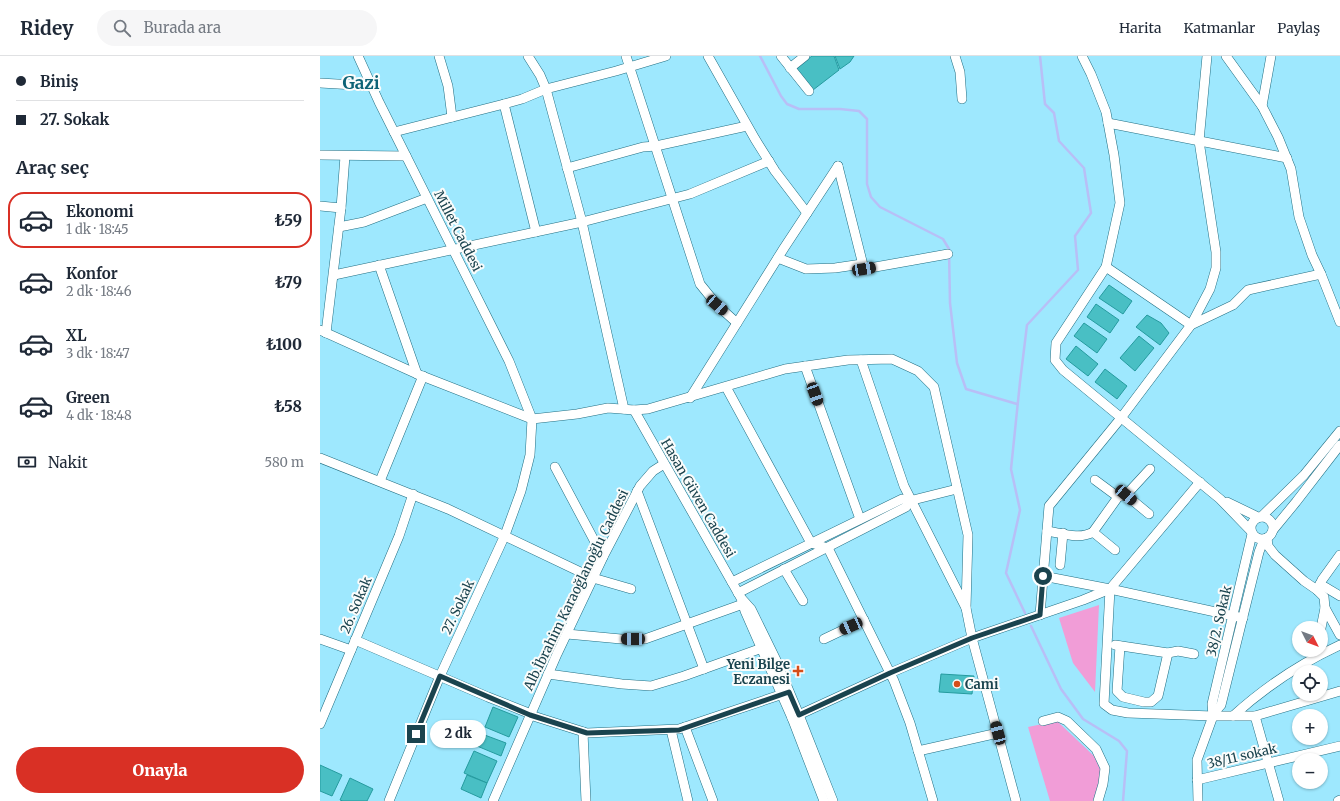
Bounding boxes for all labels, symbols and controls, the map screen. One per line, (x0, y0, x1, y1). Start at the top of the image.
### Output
search box (97, 10, 377, 46)
text: Ridey (20, 16, 73, 40)
icon: search (111, 17, 133, 39)
text: Burada ara (143, 18, 221, 37)
text: Harita (1119, 19, 1161, 37)
text: Katmanlar (1183, 19, 1255, 37)
text: Paylaş (1277, 19, 1320, 37)
text: Biniş (40, 72, 79, 91)
district label: Gazi (342, 72, 380, 94)
text: 27. Sokak (40, 110, 109, 129)
text: Araç seç (16, 156, 89, 179)
street label: Millet Caddesi (430, 188, 486, 274)
icon: car (18, 202, 54, 238)
text: Ekonomi (66, 202, 134, 221)
text: ₺59 (274, 211, 302, 230)
text: 1 dk · 18:45 (66, 221, 128, 238)
car (851, 261, 877, 277)
icon: car (18, 264, 54, 300)
text: Konfor (66, 264, 118, 283)
text: ₺79 (275, 273, 302, 292)
text: 2 dk · 18:46 (66, 283, 132, 300)
car (704, 293, 730, 317)
icon: car (18, 326, 54, 362)
text: XL (66, 326, 87, 345)
text: ₺100 (266, 335, 302, 354)
text: 3 dk · 18:47 (66, 345, 130, 362)
car (805, 381, 825, 407)
icon: car (18, 388, 54, 424)
text: Green (66, 388, 110, 407)
text: ₺58 (274, 397, 302, 416)
text: 4 dk · 18:48 (66, 407, 132, 424)
street label: Hasan Güven Caddesi (657, 435, 739, 561)
icon: cash (16, 451, 38, 473)
text: Nakit (48, 453, 88, 472)
text: 580 m (265, 454, 304, 471)
car (1113, 483, 1139, 507)
street label: Alb.İbrahim Karaoğlanoğlu Caddesi (519, 487, 632, 694)
route start (1034, 567, 1052, 585)
street label: 26. Sokak (336, 573, 376, 636)
street label: 27. Sokak (438, 576, 478, 637)
street label: 38/2. Sokak (1203, 583, 1236, 658)
car (838, 616, 864, 636)
north arrow (1292, 621, 1328, 657)
map controls (1292, 621, 1328, 789)
car (621, 633, 645, 645)
place label: Yeni Bilge Eczanesi (726, 656, 791, 688)
button: locate (1292, 665, 1328, 701)
marker: Yeni Bilge Eczanesi (793, 666, 803, 676)
place label: Cami (965, 676, 999, 693)
marker: Cami (952, 679, 962, 689)
button: + (1292, 709, 1328, 745)
callout: 2 dk (430, 720, 486, 748)
car (989, 720, 1007, 746)
route end (407, 725, 425, 743)
text: 2 dk (444, 725, 472, 742)
street label: 38/11 sokak (1205, 740, 1279, 772)
button: Onayla (16, 747, 304, 793)
button: − (1292, 753, 1328, 789)

